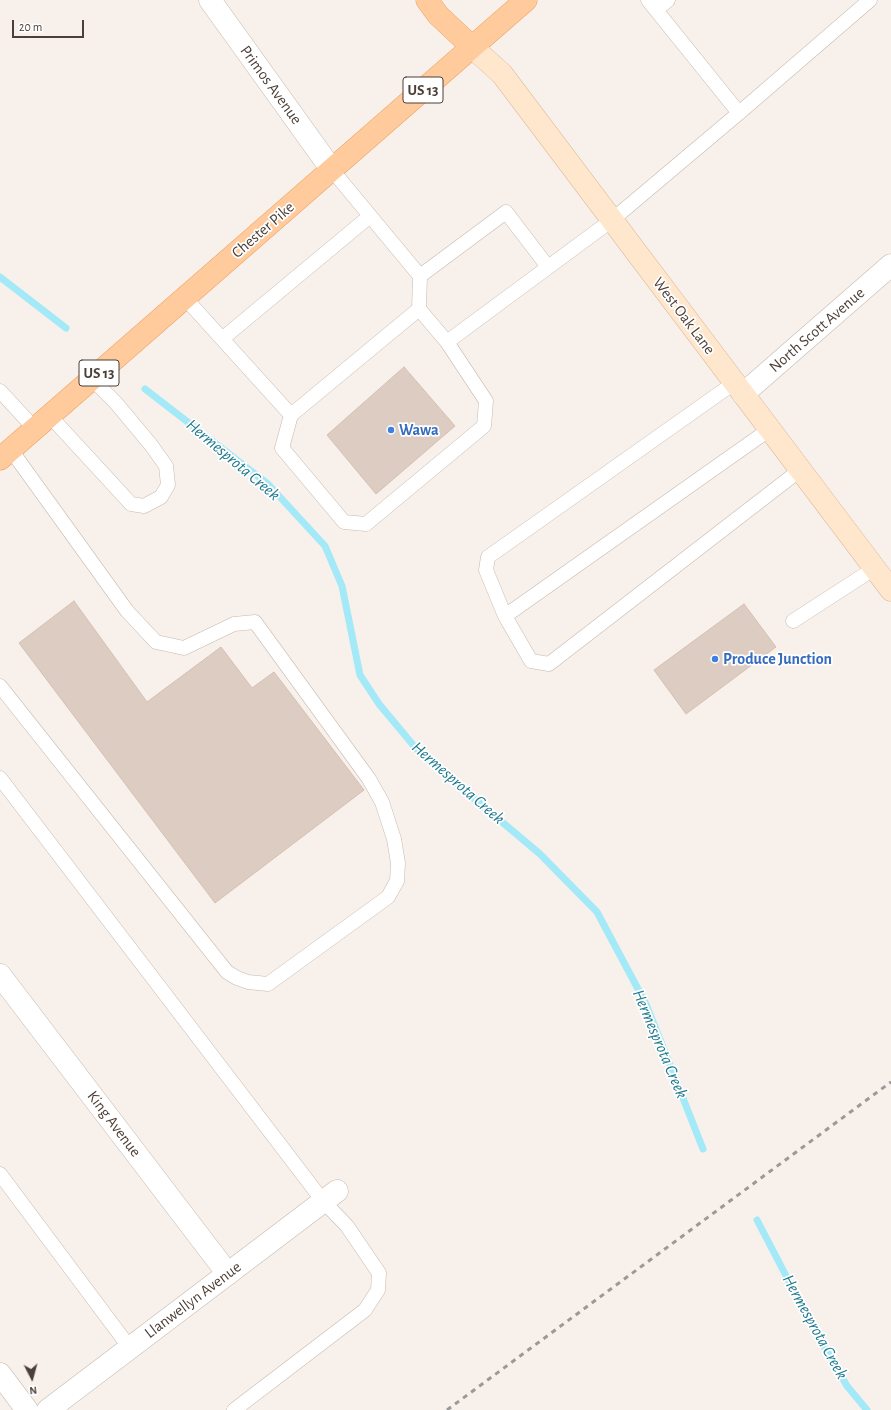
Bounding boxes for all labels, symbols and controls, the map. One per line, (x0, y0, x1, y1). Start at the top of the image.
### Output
scale bar (14, 12, 86, 38)
text: 20 m (19, 21, 42, 33)
street label: Primos Avenue (236, 42, 306, 128)
road number: US 13 (403, 77, 443, 103)
street label: Chester Pike (228, 198, 298, 262)
street label: West Oak Lane (649, 274, 719, 358)
street label: North Scott Avenue (765, 283, 869, 377)
road number: US 13 (79, 360, 119, 386)
water label: Hermesprota Creek (182, 415, 284, 505)
place label: Wawa (399, 420, 439, 440)
marker: Wawa (386, 425, 396, 435)
place label: Produce Junction (723, 649, 832, 669)
marker: Produce Junction (710, 654, 720, 664)
water label: Hermesprota Creek (407, 737, 509, 829)
water label: Hermesprota Creek (628, 986, 692, 1102)
street label: King Avenue (83, 1087, 145, 1161)
street label: Llanwellyn Avenue (141, 1257, 245, 1343)
water label: Hermesprota Creek (778, 1271, 852, 1383)
north arrow (12, 1358, 52, 1398)
text: N (29, 1385, 38, 1396)

